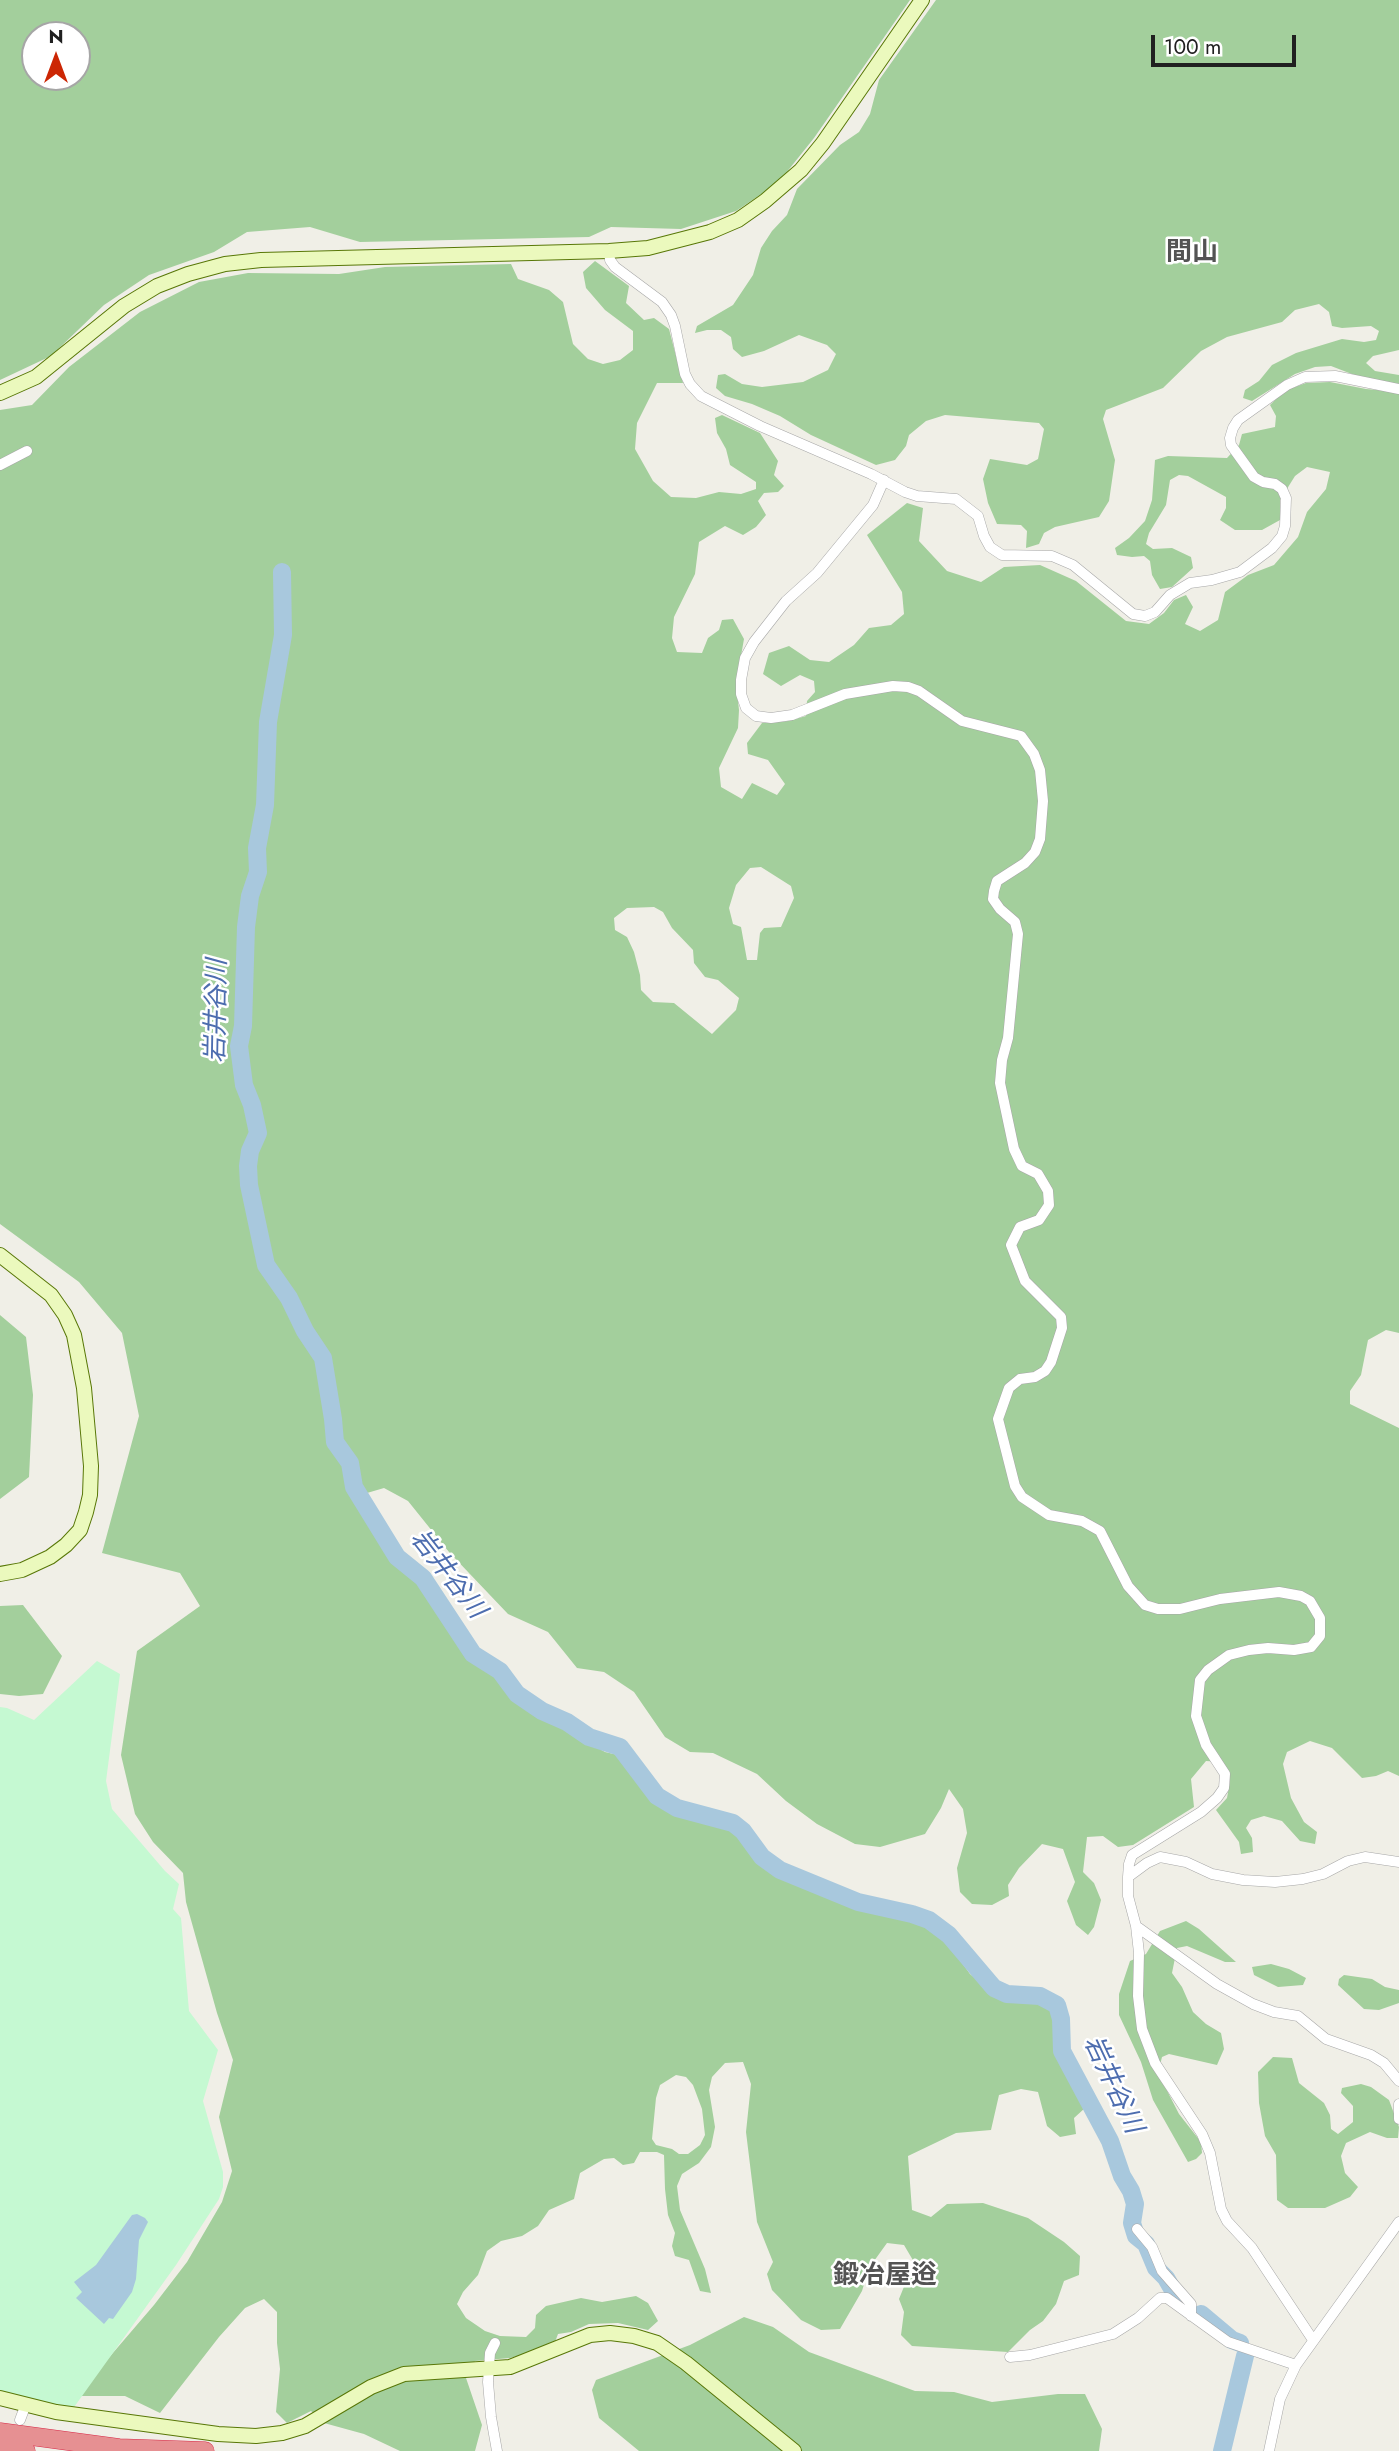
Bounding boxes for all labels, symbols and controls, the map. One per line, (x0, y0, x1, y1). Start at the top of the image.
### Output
north arrow (21, 21, 91, 91)
scale bar (1154, 21, 1299, 65)
text: N (48, 23, 64, 50)
text: 100 m (1164, 32, 1221, 62)
district label: 間山 (1166, 238, 1218, 270)
water label: 岩井谷川 (201, 959, 235, 1063)
water label: 岩井谷川 (403, 1524, 491, 1626)
water label: 岩井谷川 (1076, 2031, 1148, 2139)
district label: 鍛冶屋逧 (833, 2261, 937, 2293)

